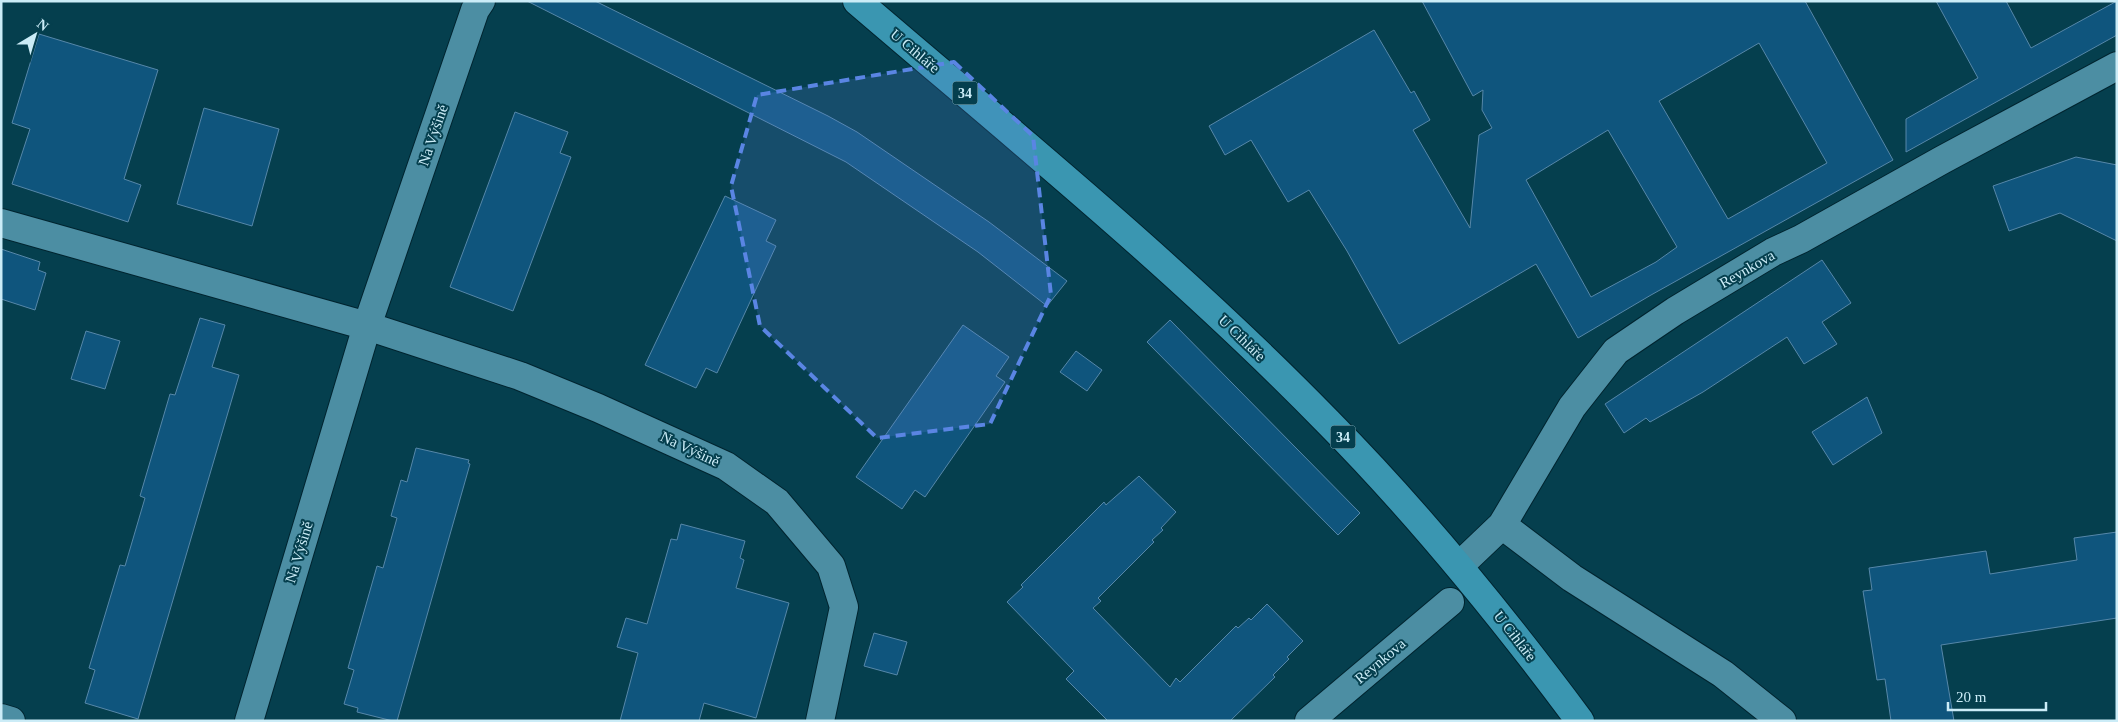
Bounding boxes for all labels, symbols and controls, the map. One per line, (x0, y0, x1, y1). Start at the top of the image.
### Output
north arrow (10, 10, 60, 60)
text: N (34, 16, 51, 34)
street label: U Cihláře (887, 26, 943, 76)
road number: 34 (952, 82, 978, 105)
street label: Na Výšině (415, 102, 451, 168)
street label: Reynkova (1717, 247, 1778, 291)
street label: U Cihláře (1215, 312, 1269, 364)
road number: 34 (1330, 426, 1356, 448)
street label: Na Výšině (658, 428, 722, 470)
street label: Na Výšině (282, 519, 316, 585)
street label: U Cihláře (1491, 608, 1540, 664)
street label: Reynkova (1352, 635, 1409, 687)
scale bar (1948, 680, 2046, 712)
text: 20 m (1956, 689, 1987, 705)

